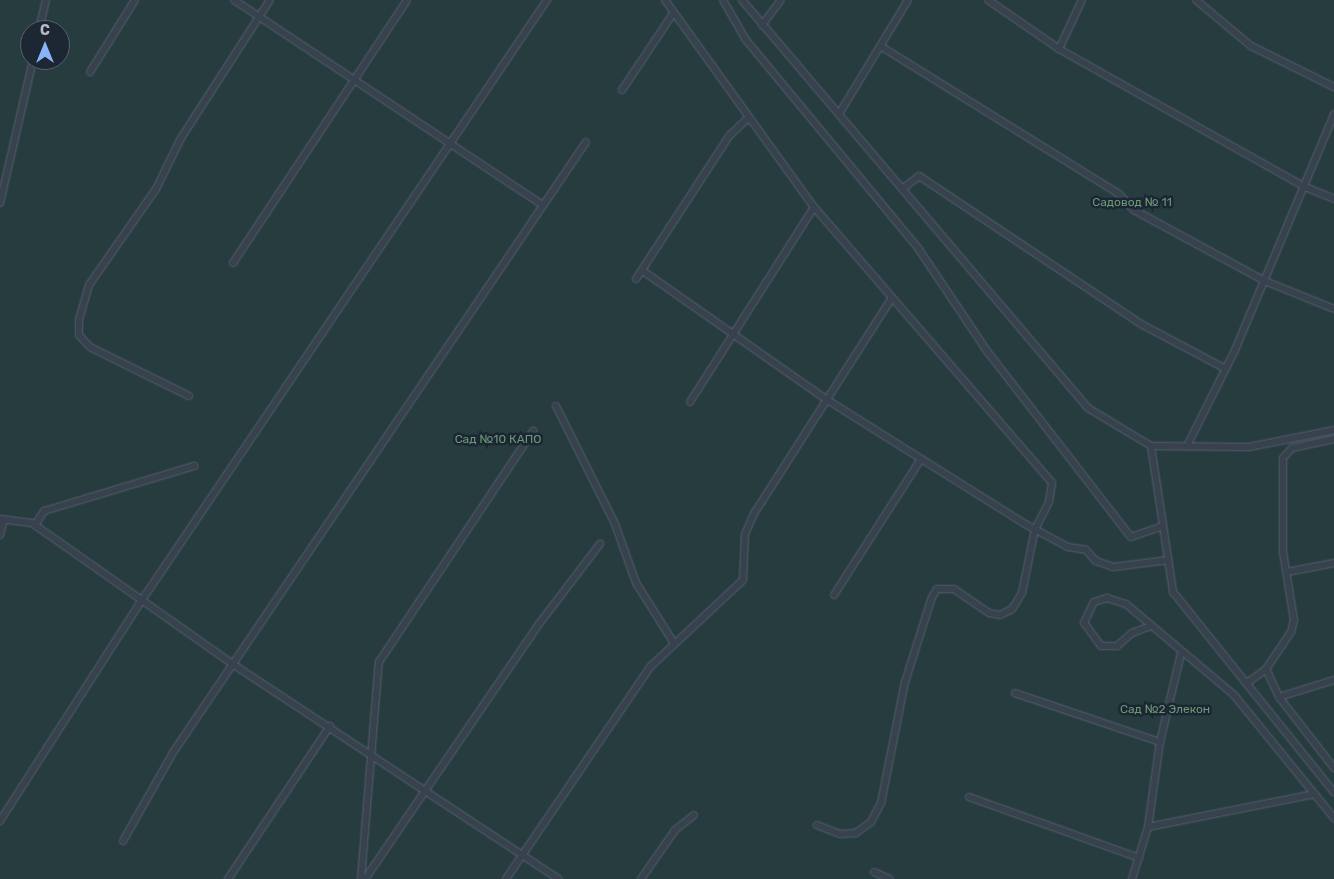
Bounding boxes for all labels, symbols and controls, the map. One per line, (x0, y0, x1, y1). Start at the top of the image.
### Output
north arrow (20, 20, 70, 70)
text: С (40, 22, 50, 39)
park label: Садовод № 11 (1092, 196, 1172, 210)
park label: Сад №10 КАПО (455, 433, 541, 447)
park label: Сад №2 Элекон (1120, 703, 1210, 717)

